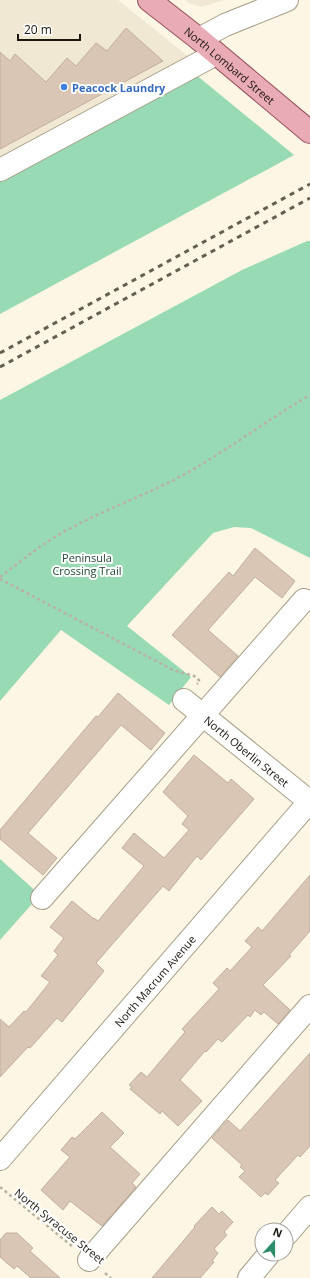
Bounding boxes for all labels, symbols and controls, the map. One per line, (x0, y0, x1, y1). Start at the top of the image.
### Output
scale bar (18, 16, 80, 42)
text: 20 m (24, 21, 52, 38)
street label: North Lombard Street (182, 23, 278, 107)
place label: Peacock Laundry (72, 80, 166, 95)
marker: Peacock Laundry (59, 82, 69, 92)
park label: Peninsula Crossing Trail (52, 550, 122, 578)
street label: North Oberlin Street (201, 712, 292, 790)
street label: North Macrum Avenue (111, 931, 198, 1030)
street label: North Syracuse Street (12, 1185, 108, 1267)
north arrow (254, 1222, 294, 1262)
text: N (271, 1224, 285, 1241)

